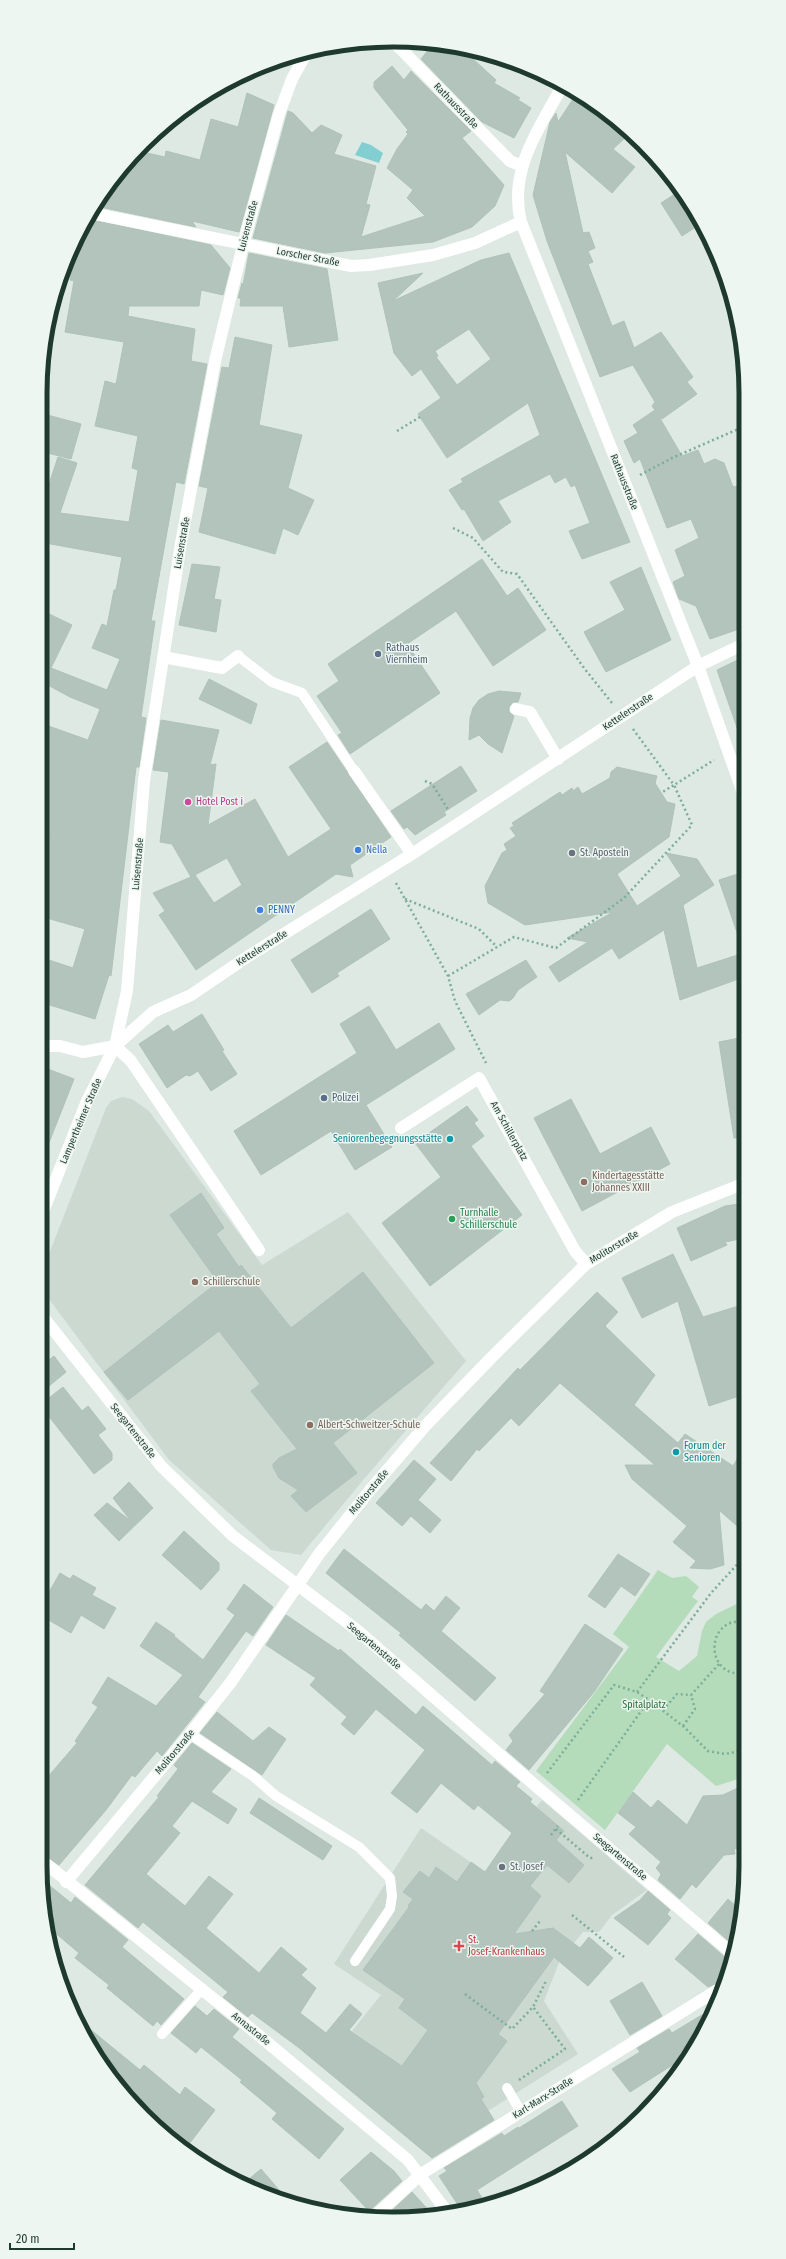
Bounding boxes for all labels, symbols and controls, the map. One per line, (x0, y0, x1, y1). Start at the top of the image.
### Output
street label: Rathausstraße (431, 81, 481, 131)
street label: Luisenstraße (235, 199, 261, 253)
street label: Lorscher Straße (275, 245, 341, 269)
street label: Rathausstraße (607, 452, 641, 512)
street label: Luisenstraße (172, 516, 192, 570)
place label: Rathaus Viernheim (386, 642, 428, 666)
marker: Rathaus Viernheim (373, 649, 383, 659)
street label: Kettelerstraße (601, 691, 656, 733)
place label: Hotel Post i (196, 796, 243, 808)
marker: Hotel Post i (183, 797, 193, 807)
street label: Luisenstraße (130, 837, 146, 891)
place label: Nella (366, 844, 387, 856)
marker: Nella (353, 845, 363, 855)
place label: St. Aposteln (580, 847, 629, 859)
marker: St. Aposteln (567, 848, 577, 858)
place label: PENNY (268, 904, 295, 916)
marker: PENNY (255, 905, 265, 915)
street label: Kettelerstraße (234, 927, 290, 969)
street label: Lampertheimer Straße (58, 1076, 104, 1166)
place label: Polizei (332, 1092, 359, 1104)
marker: Polizei (319, 1093, 329, 1103)
street label: Am Schillerplatz (488, 1099, 530, 1163)
place label: Seniorenbegegnungsstätte (333, 1133, 442, 1145)
marker: Seniorenbegegnungsstätte (445, 1134, 455, 1144)
place label: Kindertagesstätte Johannes XXIII (592, 1170, 664, 1194)
marker: Kindertagesstätte Johannes XXIII (579, 1177, 589, 1187)
place label: Turnhalle Schillerschule (460, 1207, 517, 1231)
marker: Turnhalle Schillerschule (447, 1214, 457, 1224)
street label: Molitorstraße (587, 1228, 641, 1266)
place label: Schillerschule (203, 1276, 260, 1288)
marker: Schillerschule (190, 1277, 200, 1287)
street label: Seegartenstraße (108, 1401, 158, 1461)
place label: Albert-Schweitzer-Schule (318, 1419, 420, 1431)
marker: Albert-Schweitzer-Schule (305, 1420, 315, 1430)
place label: Forum der Senioren (684, 1440, 726, 1464)
marker: Forum der Senioren (671, 1447, 681, 1457)
street label: Molitorstraße (347, 1467, 391, 1517)
street label: Seegartenstraße (344, 1620, 404, 1672)
park label: Spitalplatz (622, 1699, 666, 1711)
street label: Molitorstraße (153, 1727, 197, 1777)
street label: Seegartenstraße (590, 1831, 650, 1883)
place label: St. Josef (510, 1861, 544, 1873)
marker: St. Josef (497, 1862, 507, 1872)
place label: St. Josef-Krankenhaus (468, 1934, 545, 1958)
marker: St. Josef-Krankenhaus (453, 1940, 465, 1952)
street label: Annastraße (229, 2010, 273, 2048)
street label: Karl-Marx-Straße (510, 2075, 576, 2121)
scale bar (10, 2225, 74, 2251)
text: 20 m (16, 2232, 40, 2246)

